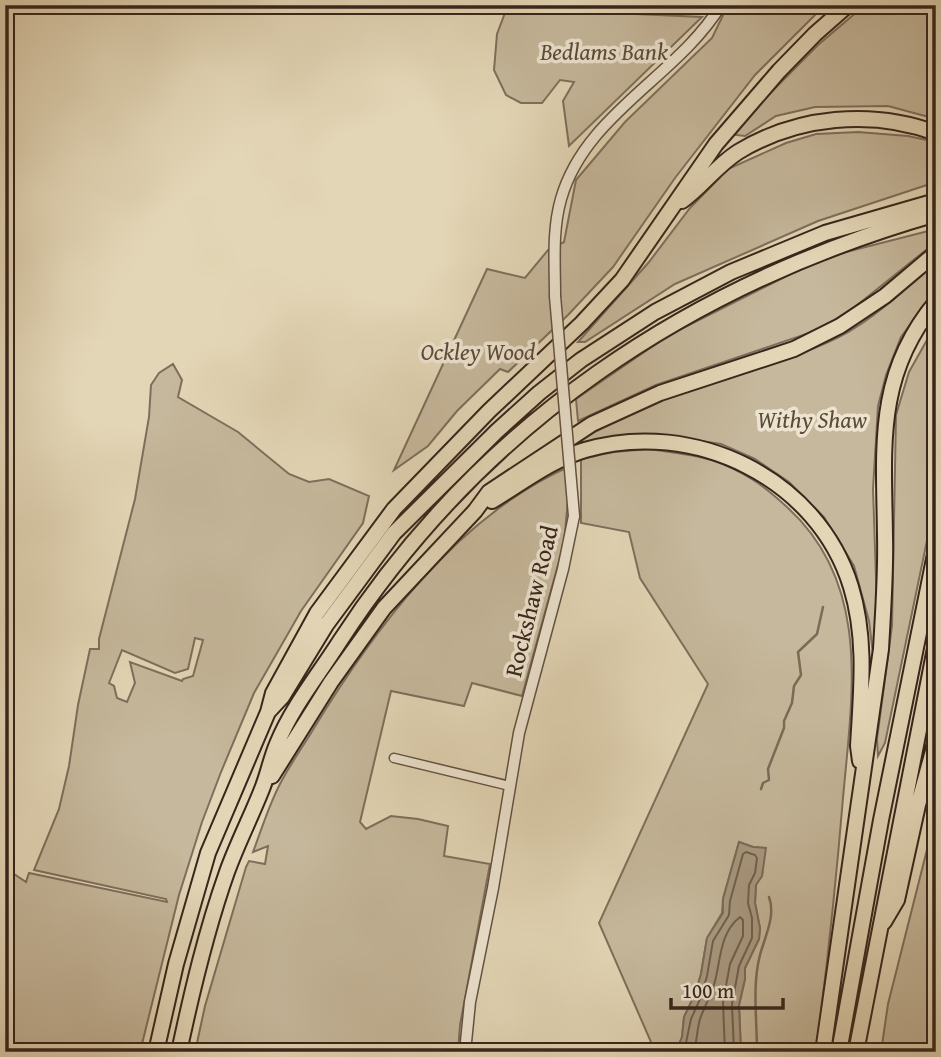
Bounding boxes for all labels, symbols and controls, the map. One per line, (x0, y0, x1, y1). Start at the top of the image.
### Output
park label: Bedlams Bank (539, 34, 668, 69)
park label: Ockley Wood (420, 334, 536, 369)
park label: Withy Shaw (757, 402, 867, 437)
street label: Rockshaw Road (495, 521, 567, 680)
scale bar (671, 966, 783, 1010)
text: 100 m (682, 975, 734, 1006)

